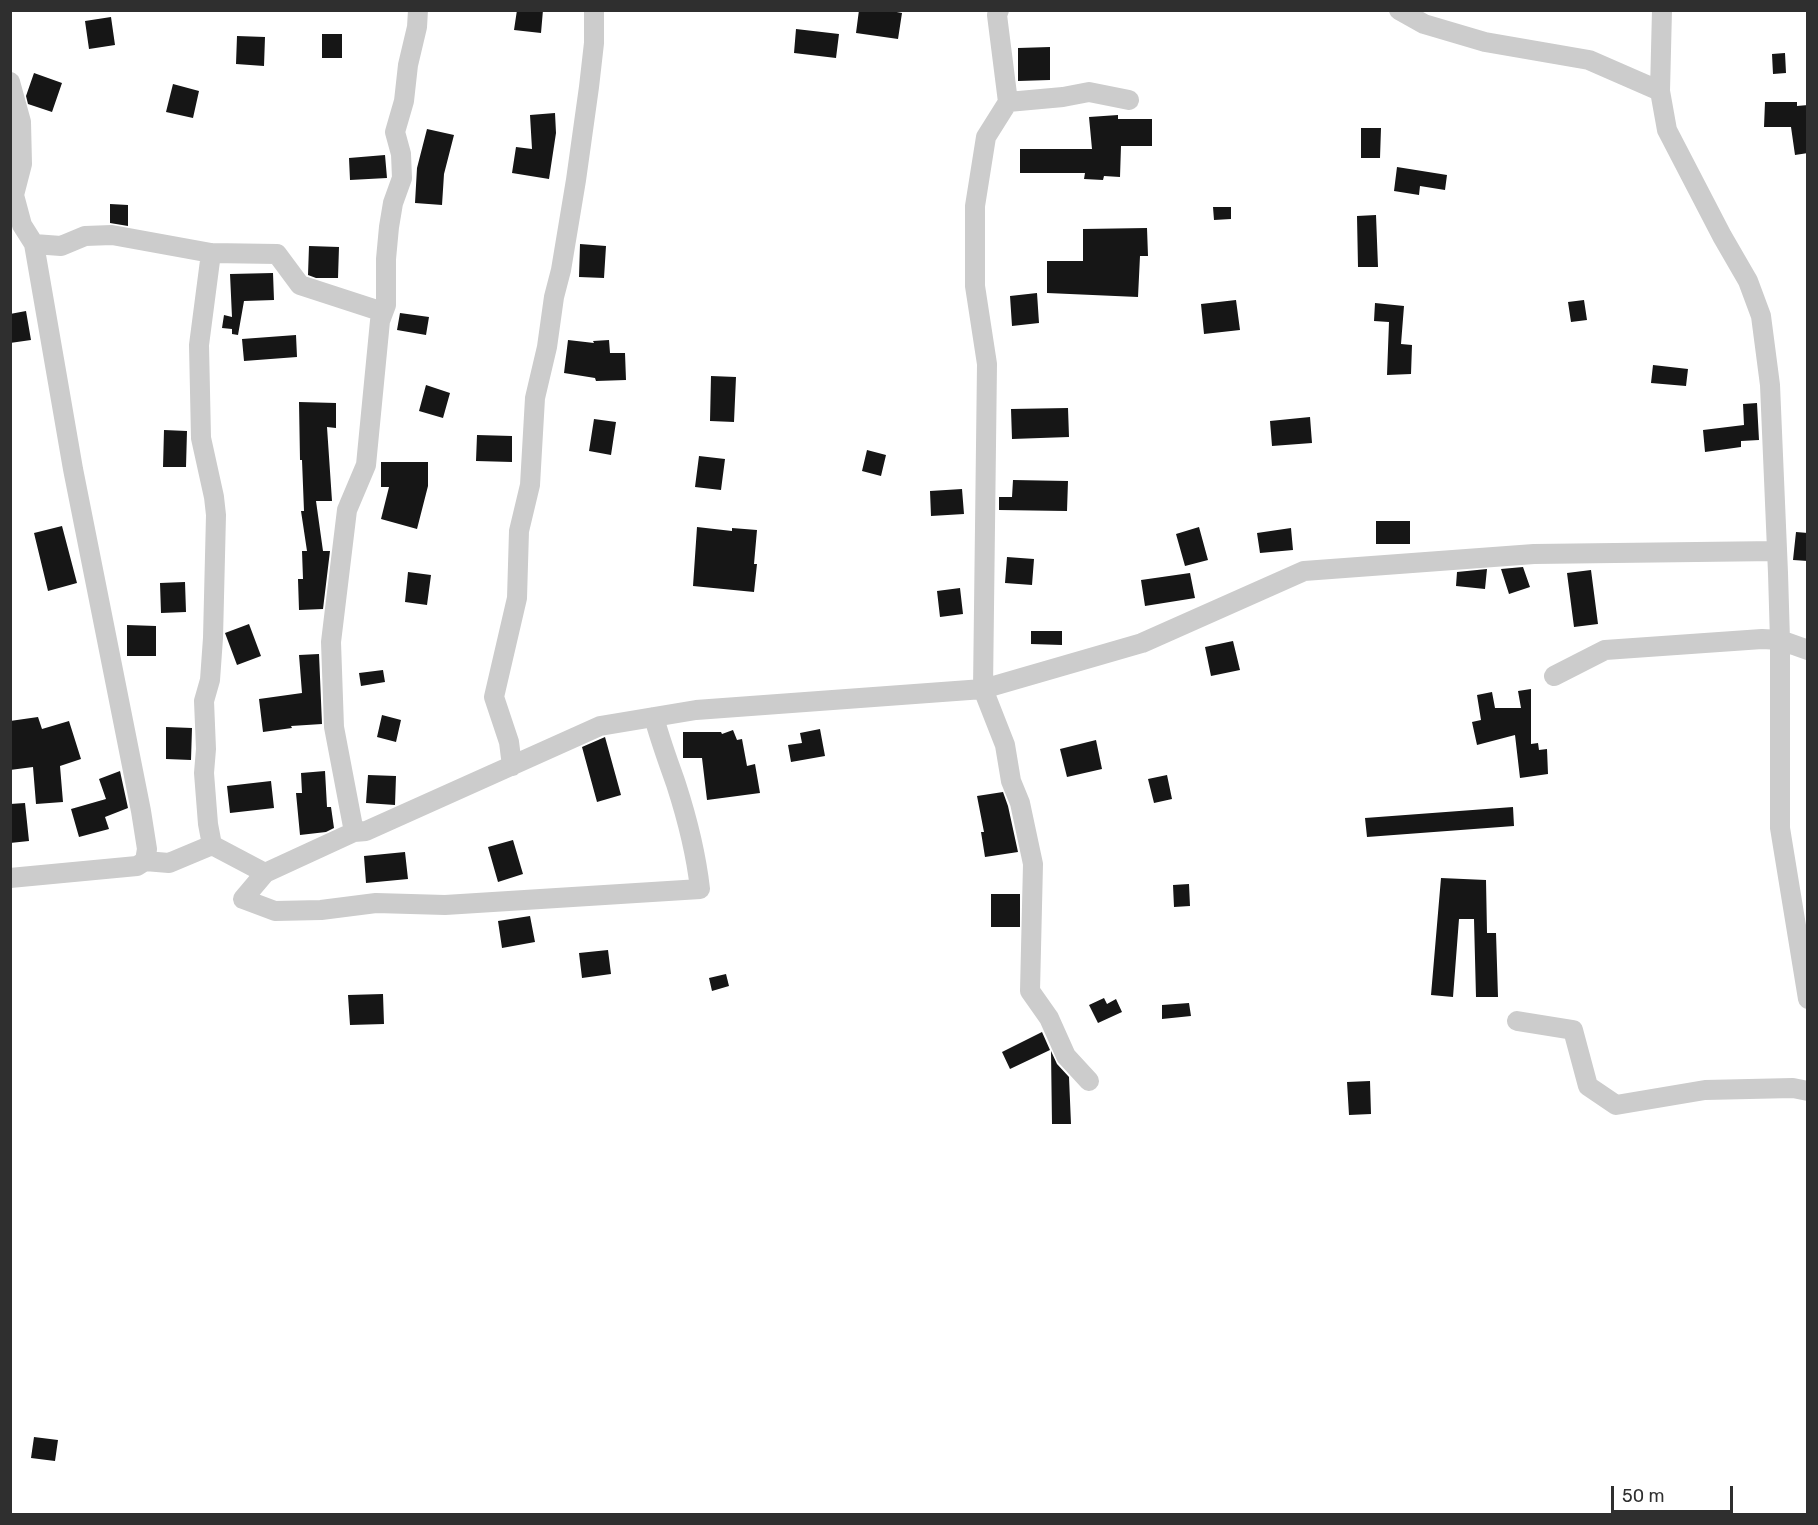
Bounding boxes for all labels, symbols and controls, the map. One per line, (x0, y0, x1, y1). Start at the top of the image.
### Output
scale bar (1614, 1474, 1736, 1512)
text: 50 m (1622, 1485, 1665, 1507)

